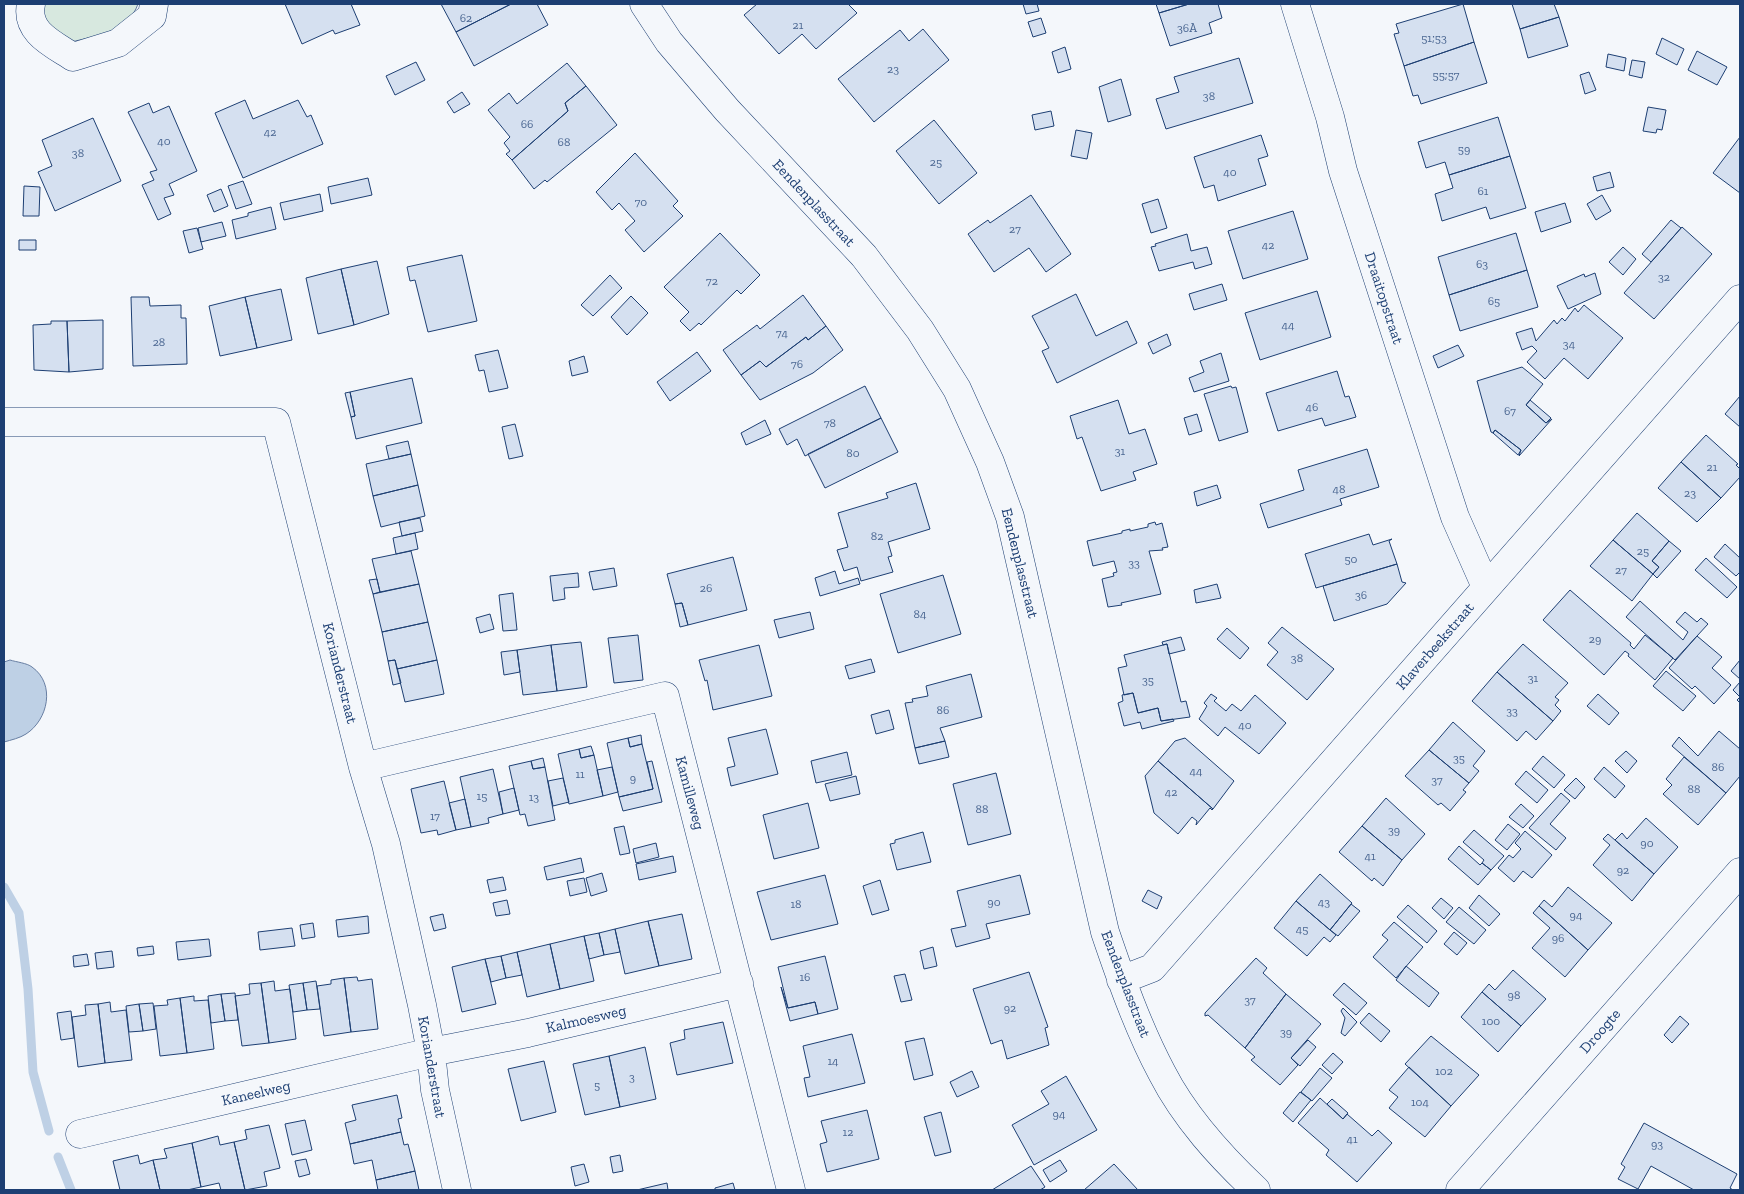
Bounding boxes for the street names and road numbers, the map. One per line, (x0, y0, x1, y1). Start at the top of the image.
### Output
street label: Eendenplasstraat (769, 156, 859, 251)
street label: Draaitopstraat (1361, 250, 1407, 347)
street label: Eendenplasstraat (998, 506, 1042, 620)
street label: Klaverbeekstraat (1392, 598, 1478, 693)
street label: Korianderstraat (319, 621, 361, 726)
street label: Kamilleweg (672, 754, 708, 832)
street label: Eendenplasstraat (1097, 928, 1155, 1040)
street label: Kalmoesweg (544, 1001, 628, 1037)
street label: Droogte (1576, 1005, 1624, 1057)
street label: Korianderstraat (414, 1014, 450, 1120)
street label: Kaneelweg (220, 1076, 292, 1110)

